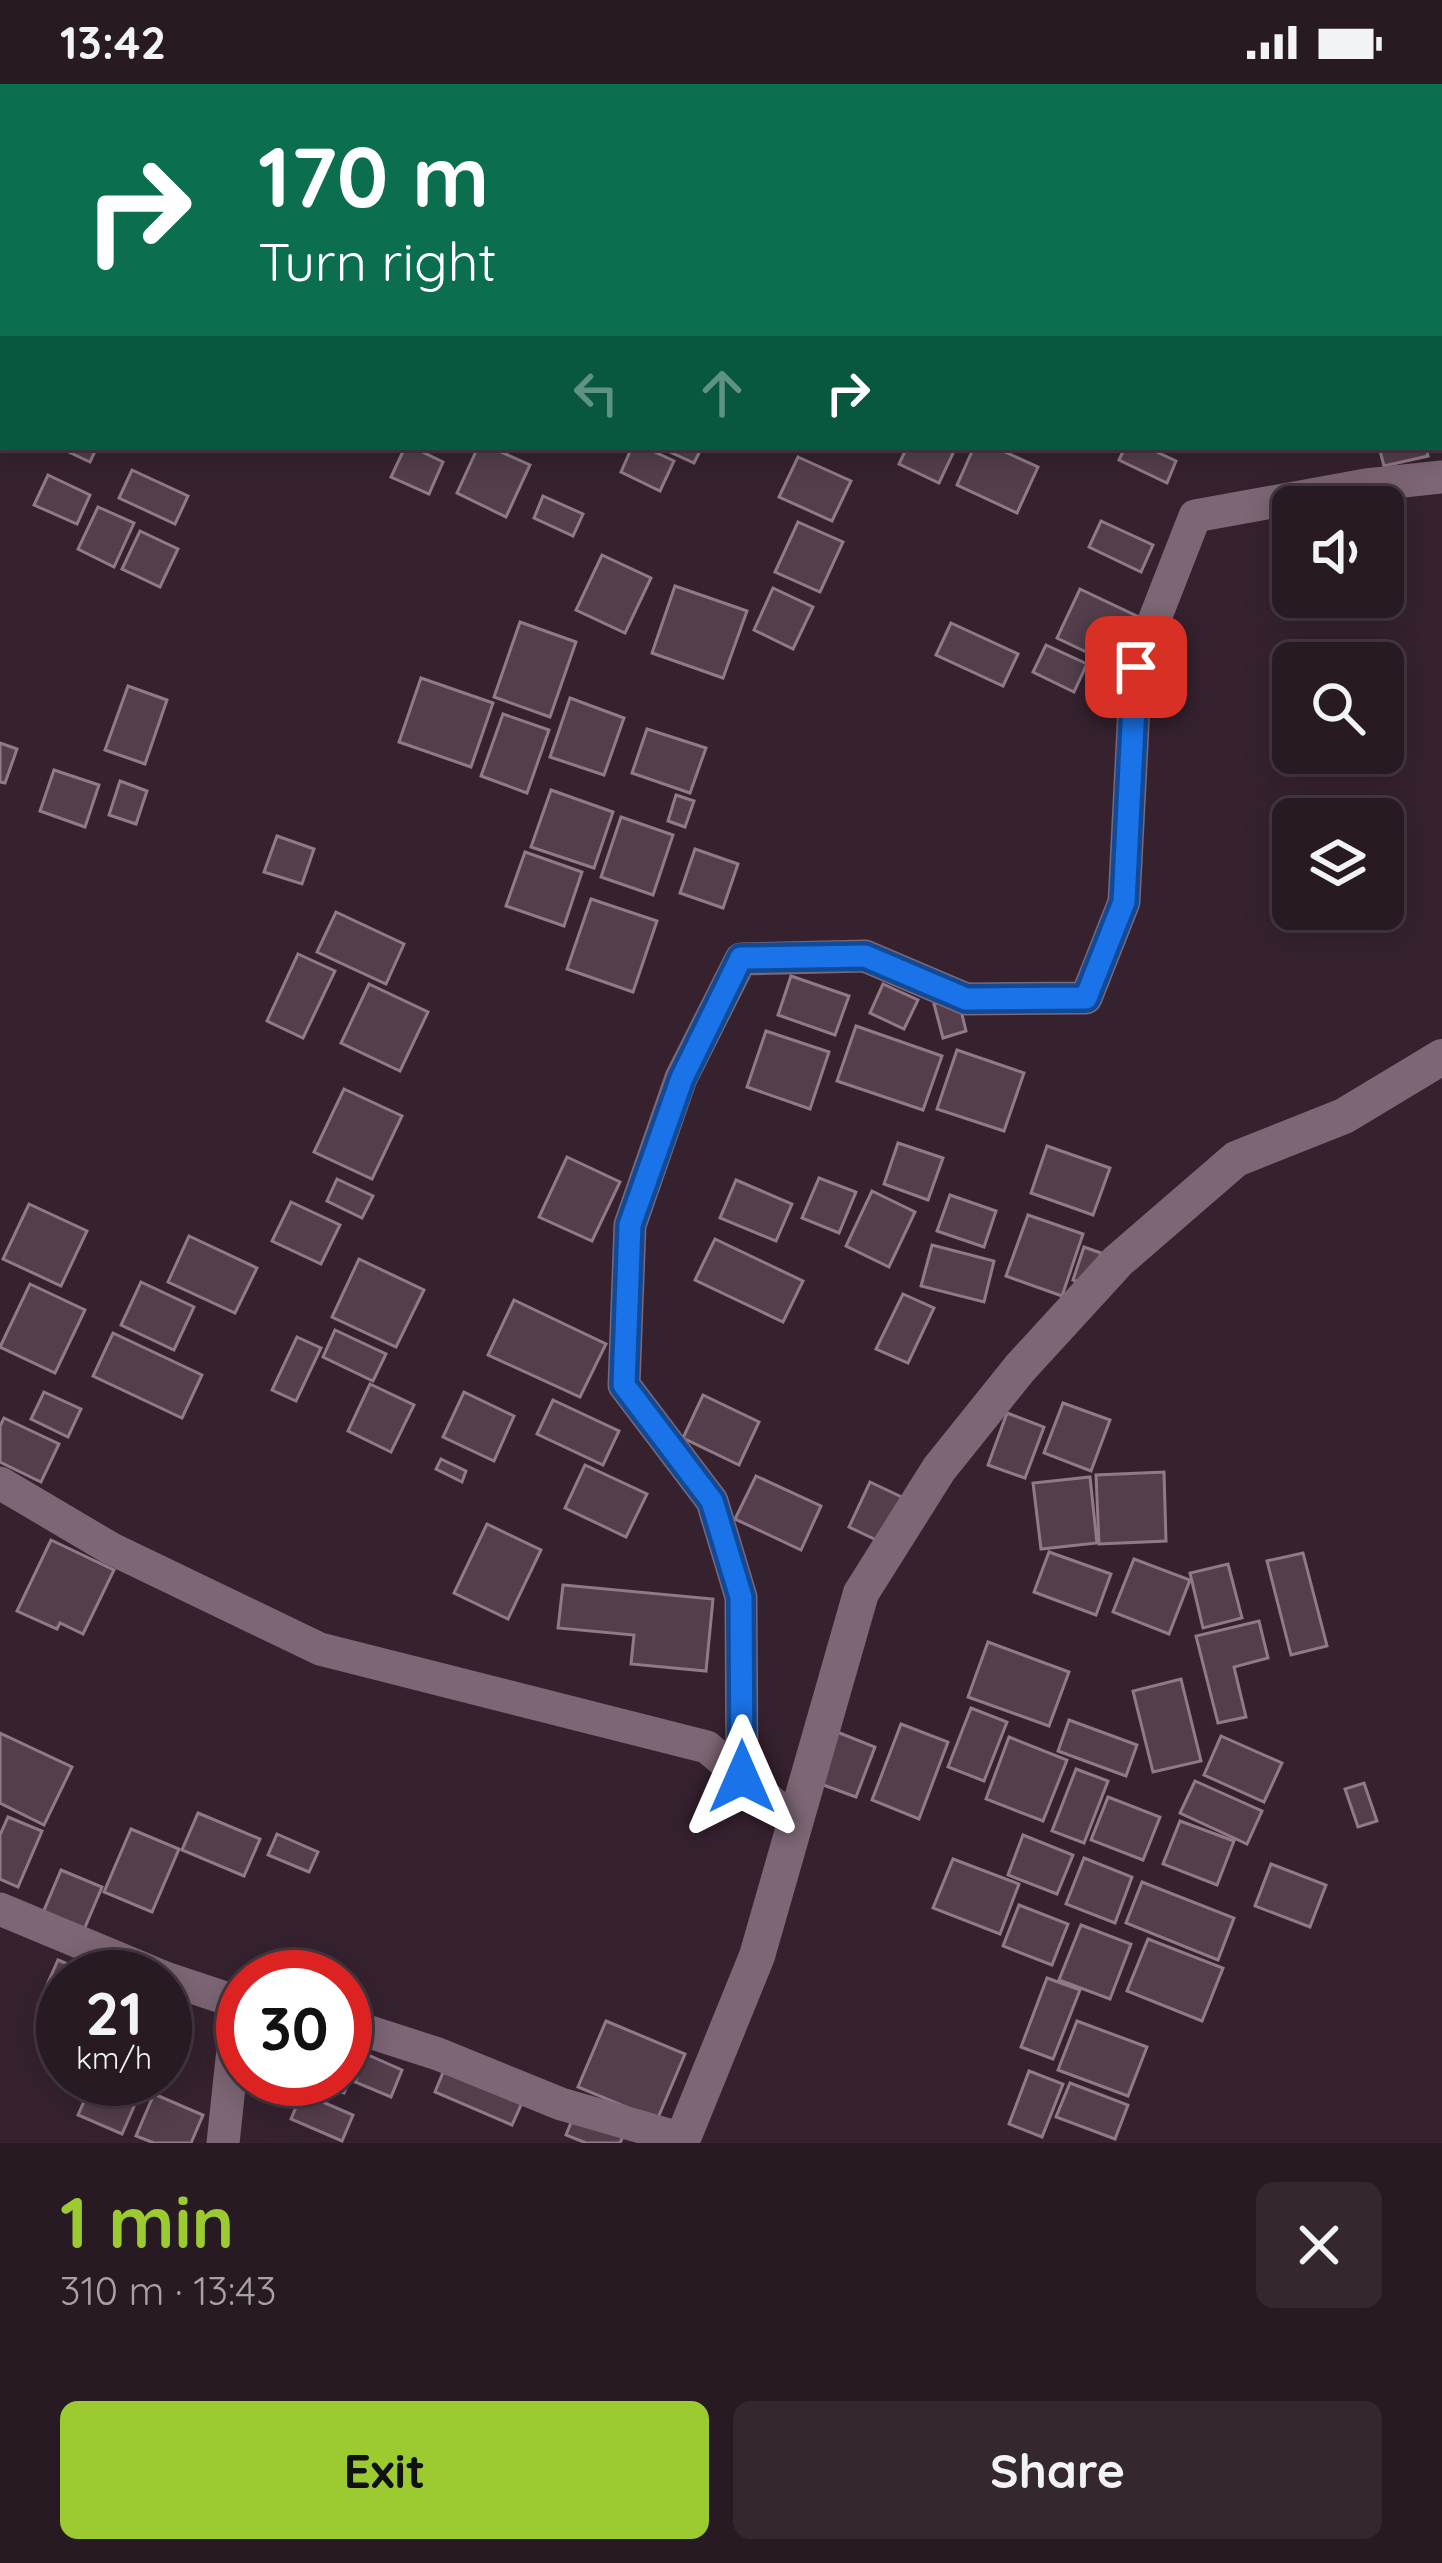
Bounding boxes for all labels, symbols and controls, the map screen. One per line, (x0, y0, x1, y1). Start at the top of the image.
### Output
text: 13:42 (60, 14, 166, 70)
text: 170 m (258, 123, 489, 228)
icon: right (60, 132, 216, 288)
text: Turn right (258, 227, 497, 295)
icon: left (563, 360, 629, 426)
icon: ahead (689, 360, 755, 426)
icon: right (815, 360, 881, 426)
map controls (1272, 486, 1404, 930)
button: sound (1272, 486, 1404, 618)
pin (1085, 616, 1187, 718)
icon: arrive (1103, 634, 1169, 700)
button: search (1272, 642, 1404, 774)
button: layers (1272, 798, 1404, 930)
position arrow (679, 1714, 805, 1840)
speed limit sign: 30 (216, 1950, 372, 2106)
text: 21 (85, 1975, 143, 2050)
text: km/h (76, 2039, 152, 2077)
text: 1 min (60, 2176, 234, 2266)
button: close (1256, 2182, 1382, 2308)
text: 310 m · 13:43 (60, 2266, 276, 2315)
button: Exit (60, 2401, 709, 2539)
button: Share (733, 2401, 1382, 2539)

